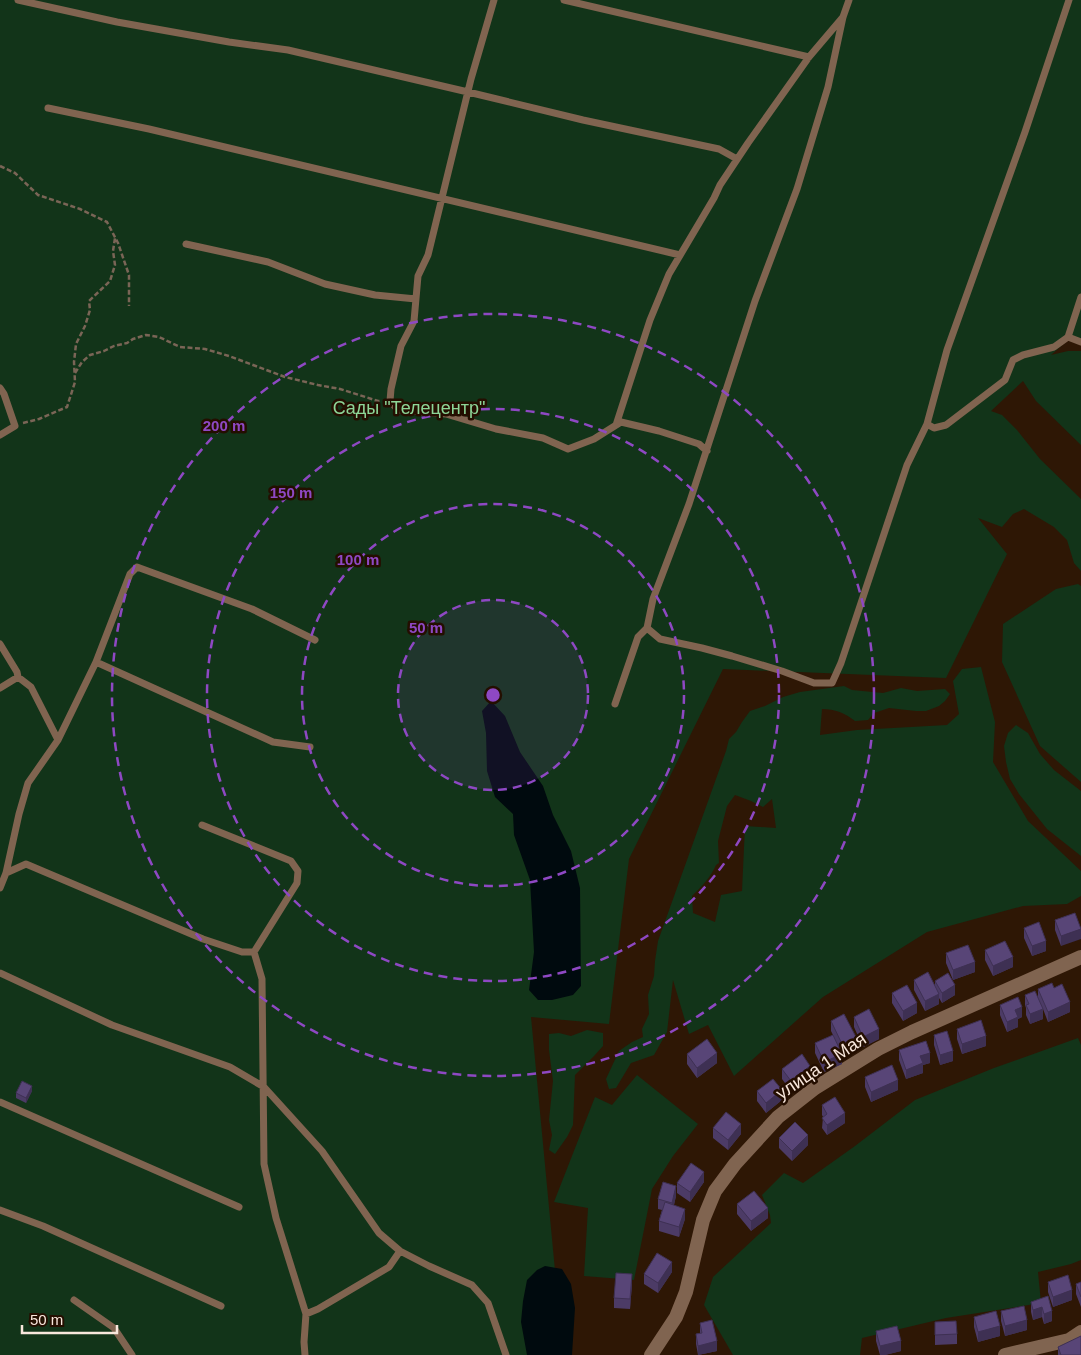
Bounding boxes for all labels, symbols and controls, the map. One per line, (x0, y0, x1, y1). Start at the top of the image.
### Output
park label: Сады "Телецентр" (333, 398, 485, 418)
text: 200 m (203, 417, 245, 434)
text: 150 m (270, 484, 312, 501)
text: 100 m (337, 551, 379, 568)
text: 50 m (409, 619, 443, 636)
centre of rings (484, 686, 502, 704)
street label: улица 1 Мая (772, 1029, 870, 1103)
scale bar (22, 1302, 118, 1334)
text: 50 m (30, 1311, 63, 1328)

